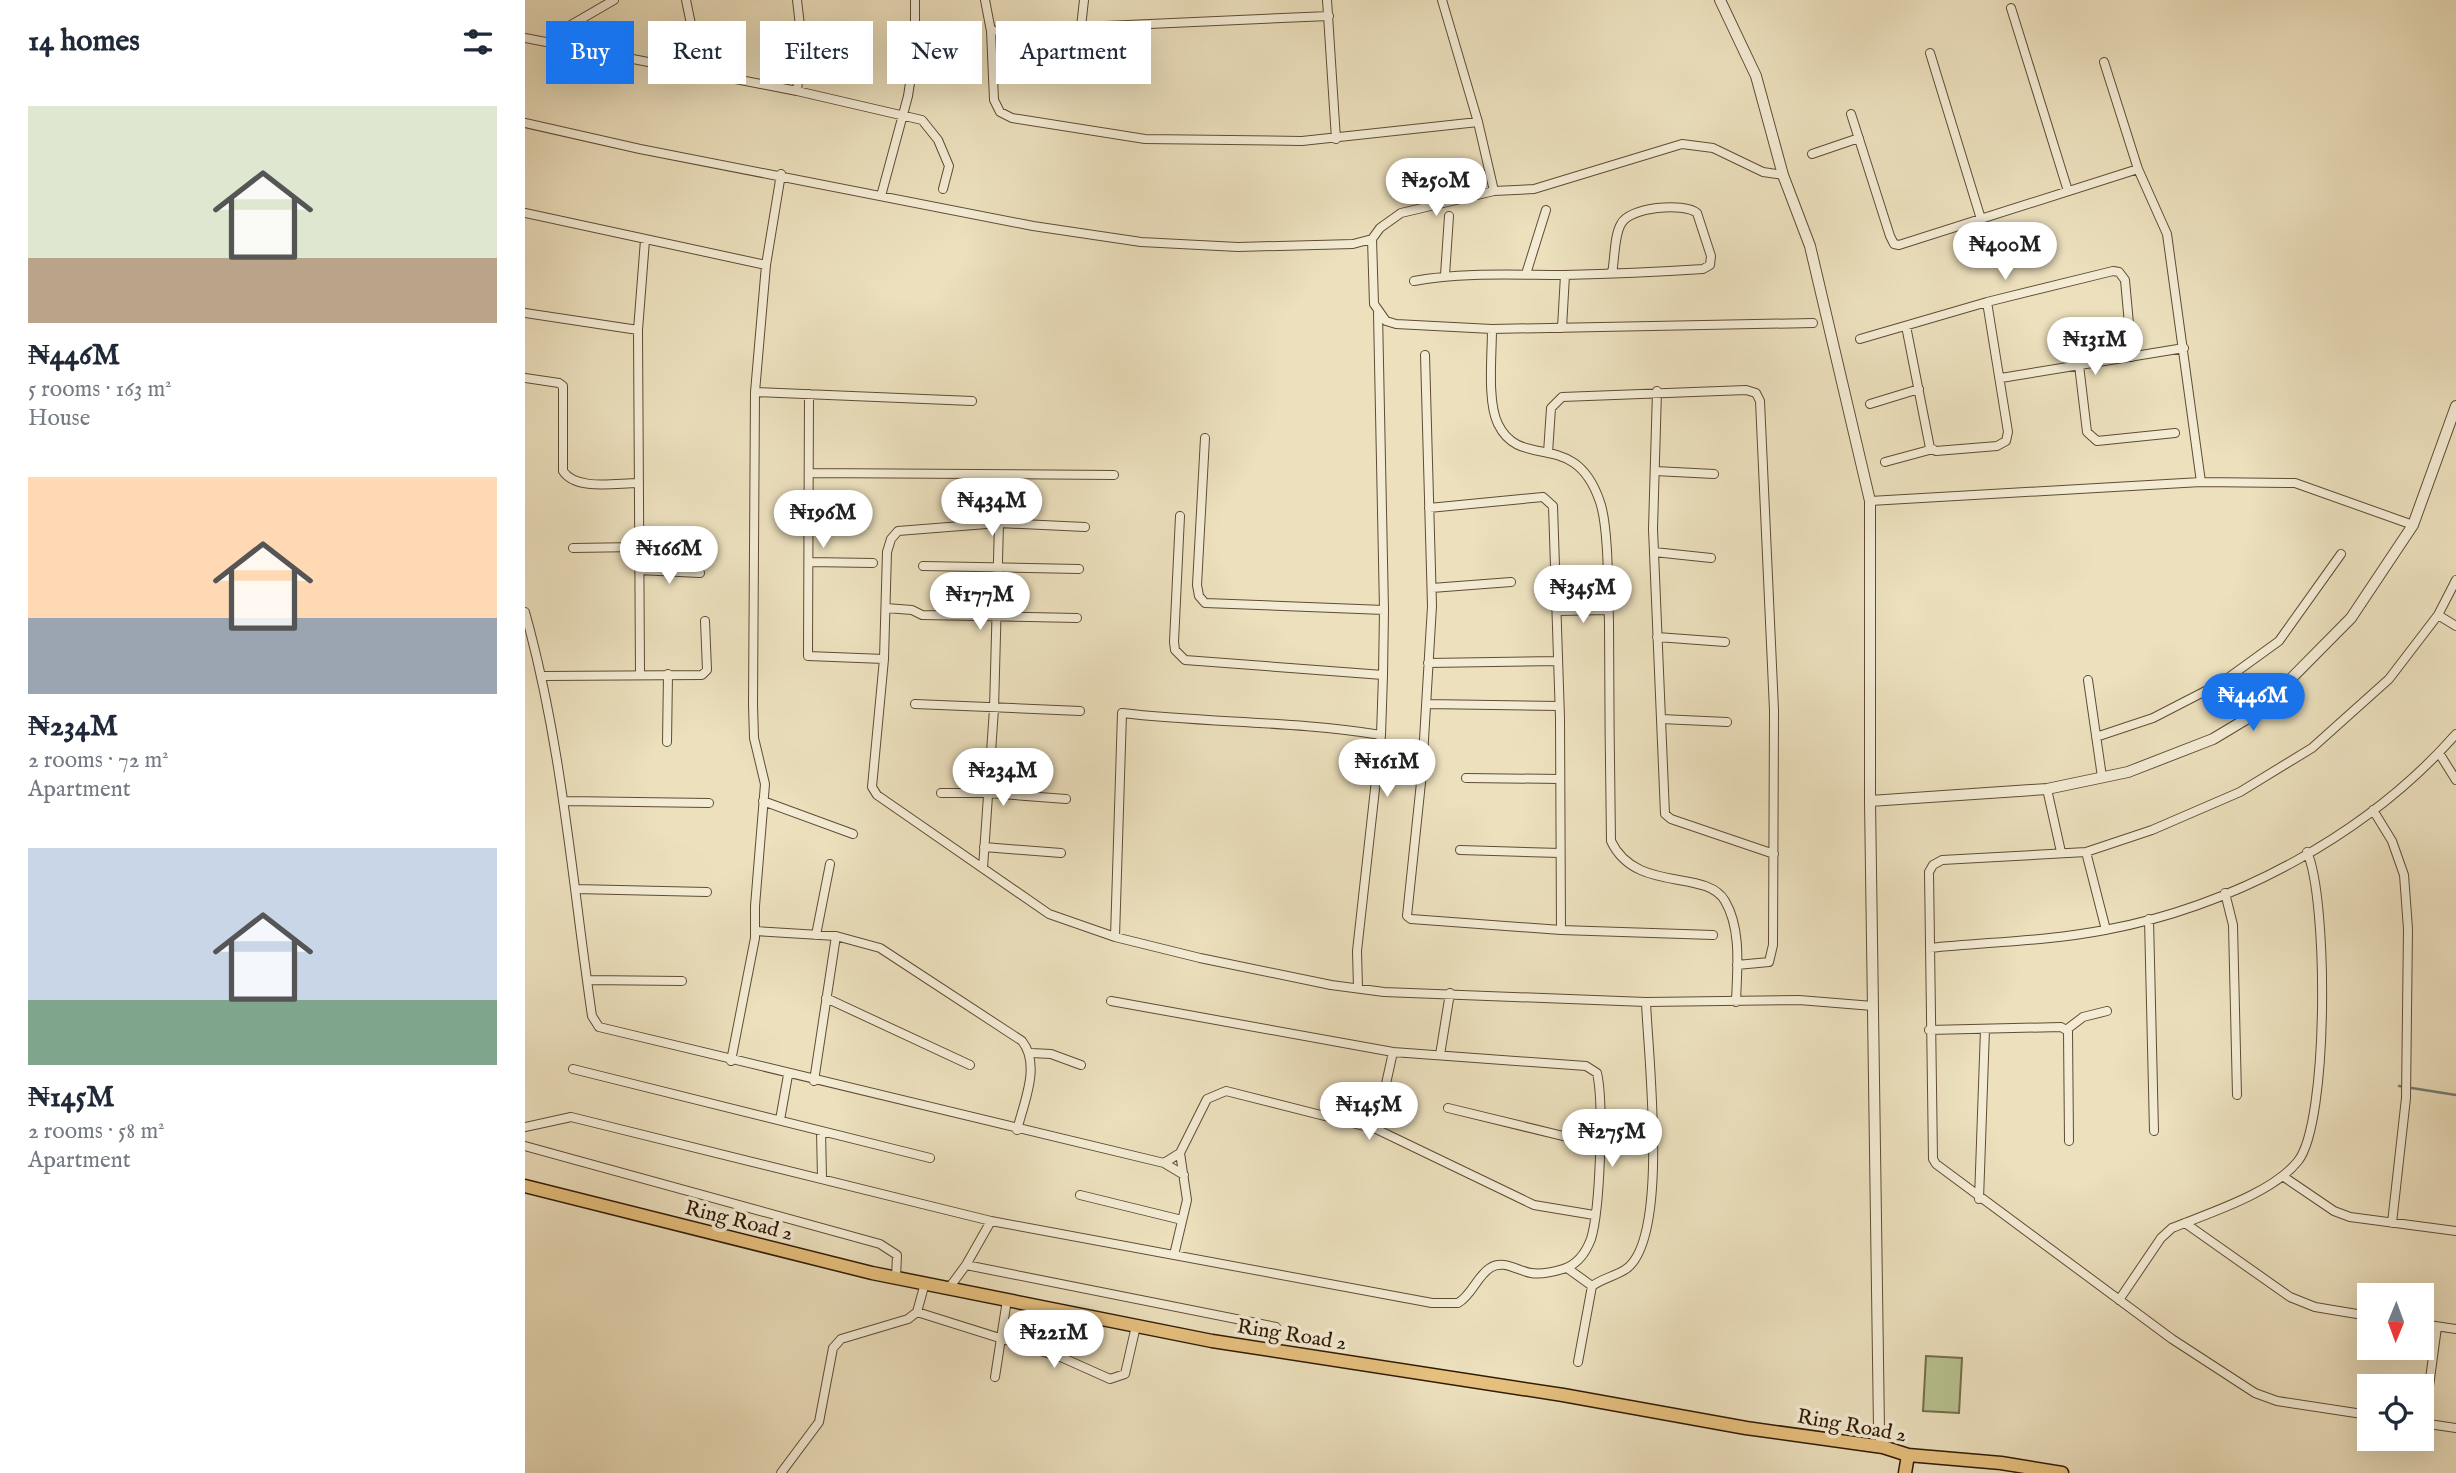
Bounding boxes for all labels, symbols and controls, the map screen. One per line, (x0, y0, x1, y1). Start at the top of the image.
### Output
chip: Buy (546, 21, 634, 84)
chip: Rent (648, 21, 746, 84)
chip: Filters (760, 21, 873, 84)
chip: New (887, 21, 982, 84)
chip: Apartment (996, 21, 1151, 84)
text: 14 homes (28, 23, 140, 61)
icon: filters (459, 23, 497, 61)
icon: home (200, 152, 326, 278)
pin: ₦250M (1387, 158, 1485, 218)
text: ₦250M (1402, 166, 1470, 195)
pin: ₦400M (1956, 222, 2054, 282)
text: ₦400M (1969, 230, 2041, 259)
pin: ₦131M (2046, 318, 2144, 377)
text: ₦131M (2063, 325, 2127, 354)
text: ₦446M (28, 337, 120, 375)
text: 5 rooms · 163 m² (28, 375, 172, 404)
text: House (28, 404, 90, 433)
pin: ₦434M (943, 478, 1041, 538)
text: ₦434M (957, 486, 1027, 515)
pin: ₦196M (774, 490, 872, 550)
text: ₦196M (790, 498, 856, 527)
icon: home (200, 523, 326, 649)
pin: ₦166M (620, 526, 718, 586)
text: ₦166M (636, 534, 702, 563)
pin: ₦345M (1534, 566, 1632, 625)
pin: ₦177M (931, 572, 1029, 632)
text: ₦345M (1550, 573, 1616, 602)
text: ₦177M (946, 580, 1014, 609)
pin: ₦446M (2204, 674, 2302, 733)
text: ₦446M (2218, 681, 2288, 710)
text: ₦234M (28, 708, 118, 746)
pin: ₦161M (1338, 740, 1436, 799)
text: 2 rooms · 72 m² (28, 746, 169, 775)
text: ₦161M (1355, 747, 1419, 776)
pin: ₦234M (954, 748, 1052, 808)
text: ₦234M (969, 756, 1037, 785)
text: Apartment (28, 775, 131, 804)
icon: home (200, 894, 326, 1020)
text: ₦145M (28, 1079, 115, 1117)
pin: ₦145M (1320, 1082, 1418, 1142)
text: ₦145M (1336, 1090, 1402, 1119)
pin: ₦275M (1563, 1110, 1661, 1169)
text: 2 rooms · 58 m² (28, 1117, 165, 1146)
text: ₦275M (1578, 1117, 1646, 1146)
text: Apartment (28, 1146, 131, 1175)
street label: Ring Road 2 (682, 1195, 796, 1248)
north arrow (2357, 1283, 2434, 1360)
map controls (2357, 1283, 2434, 1451)
pin: ₦221M (1005, 1310, 1103, 1370)
street label: Ring Road 2 (1235, 1313, 1349, 1357)
text: ₦221M (1020, 1318, 1088, 1347)
button: locate (2357, 1374, 2434, 1451)
street label: Ring Road 2 (1795, 1404, 1909, 1449)

